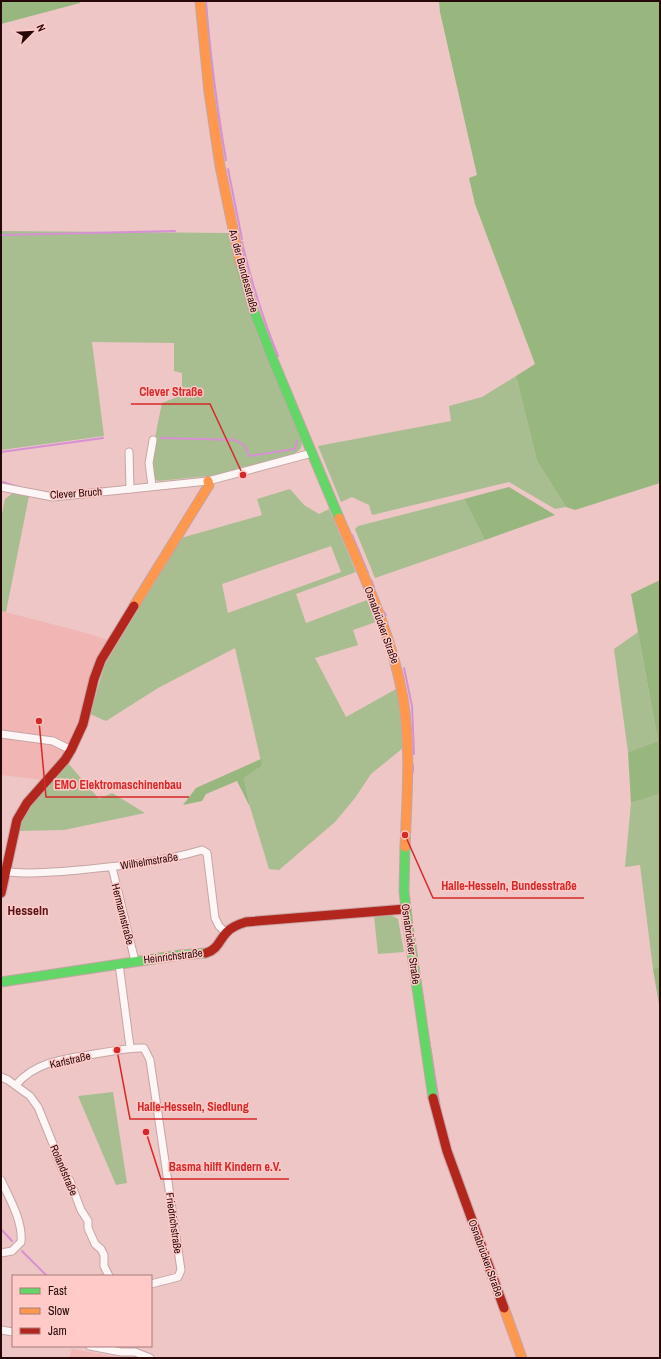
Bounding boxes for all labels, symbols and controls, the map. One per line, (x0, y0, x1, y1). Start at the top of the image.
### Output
north arrow (12, 12, 52, 52)
text: N (33, 22, 49, 34)
street label: An der Bundesstraße (226, 227, 262, 314)
callout: Clever Straße (131, 380, 210, 404)
text: Clever Straße (139, 384, 203, 400)
street label: Clever Bruch (50, 484, 102, 502)
street label: Osnabrücker Straße (362, 584, 402, 666)
callout: EMO Elektromaschinenbau (46, 773, 189, 797)
text: EMO Elektromaschinenbau (54, 777, 182, 793)
street label: Wilhelmstraße (119, 850, 179, 872)
callout: Halle-Hesseln, Bundesstraße (433, 874, 584, 898)
text: Halle-Hesseln, Bundesstraße (441, 878, 577, 894)
street label: Hermannstraße (109, 882, 137, 946)
district label: Hesseln (8, 902, 48, 919)
street label: Osnabrücker Straße (398, 903, 424, 985)
street label: Heinrichstraße (143, 945, 203, 967)
street label: Karlstraße (48, 1048, 92, 1072)
callout: Halle-Hesseln, Siedlung (130, 1095, 257, 1119)
text: Halle-Hesseln, Siedlung (137, 1099, 249, 1115)
street label: Rolandstraße (47, 1142, 81, 1198)
callout: Basma hilft Kindern e.V. (161, 1155, 289, 1179)
text: Basma hilft Kindern e.V. (169, 1159, 281, 1175)
street label: Friedrichstraße (163, 1191, 185, 1255)
street label: Osnabrücker Straße (466, 1217, 506, 1299)
legend (12, 1275, 152, 1347)
text: Fast (48, 1283, 67, 1299)
text: Slow (48, 1303, 70, 1319)
text: Jam (48, 1323, 67, 1339)

